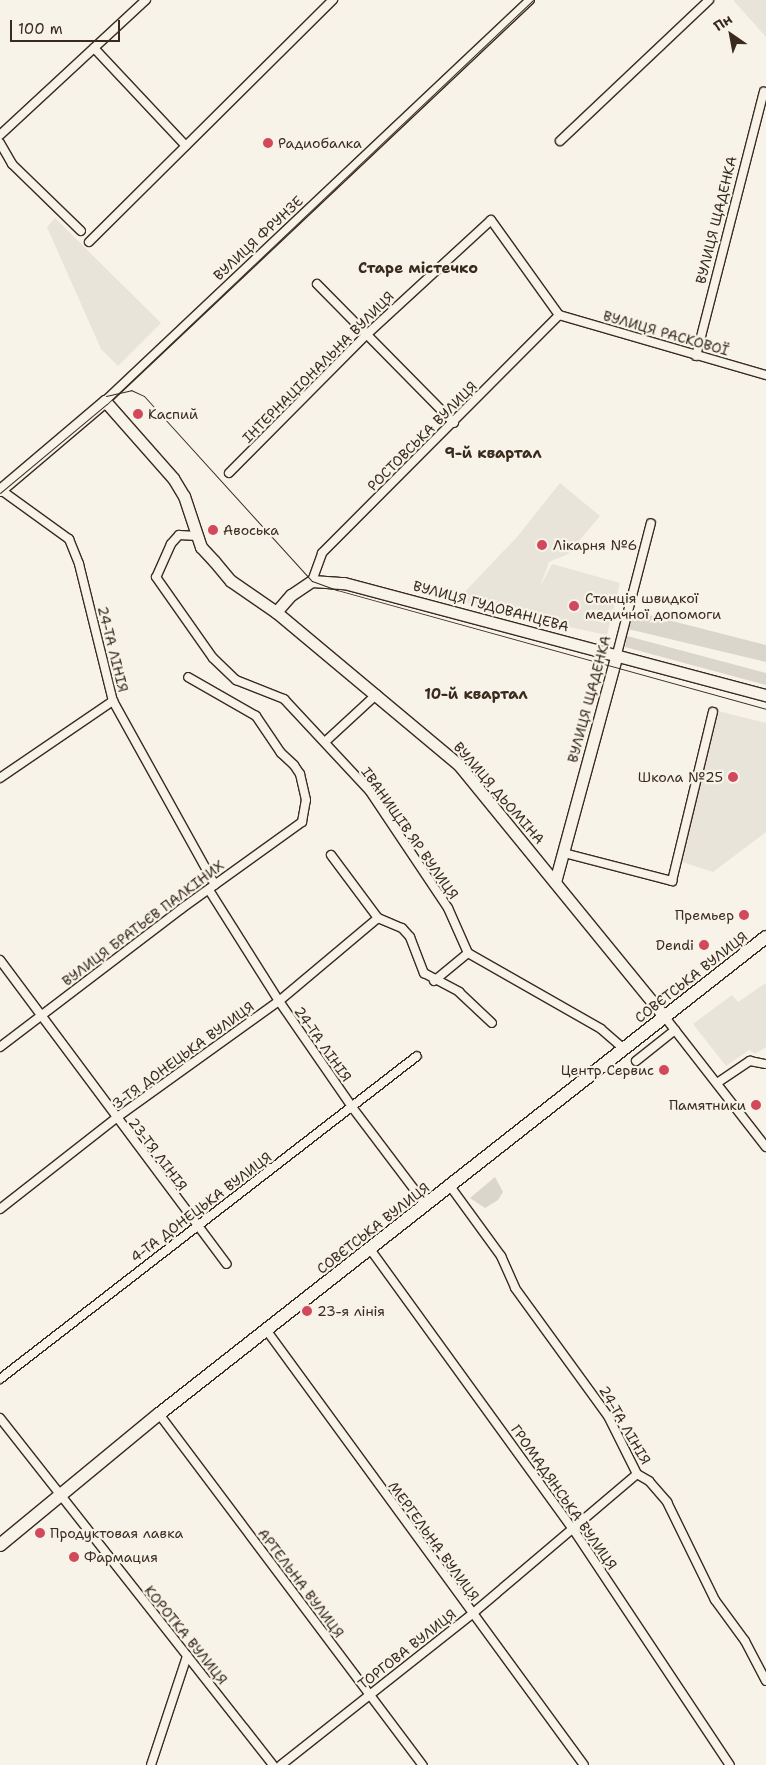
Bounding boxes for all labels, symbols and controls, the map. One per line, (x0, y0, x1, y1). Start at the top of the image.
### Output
scale bar (12, 10, 122, 42)
north arrow (706, 10, 756, 60)
text: Пн (710, 10, 735, 35)
text: 100 m (18, 19, 63, 39)
place label: Радиобалка (278, 135, 362, 151)
marker: Радиобалка (262, 137, 274, 149)
street label: ВУЛИЦЯ ЩАДЕНКА (692, 154, 740, 286)
street label: ВУЛИЦЯ ФРУНЗЕ (210, 192, 306, 284)
district label: Старе містечко (358, 260, 478, 278)
street label: ІНТЕРНАЦІОНАЛЬНА ВУЛИЦЯ (239, 288, 397, 446)
street label: ВУЛИЦЯ РАСКОВОЇ (601, 307, 731, 359)
street label: РОСТОВСЬКА ВУЛИЦЯ (364, 378, 480, 494)
place label: Каспий (148, 406, 198, 422)
marker: Каспий (132, 408, 144, 420)
district label: 9-й квартал (444, 445, 542, 463)
place label: Авоська (223, 522, 279, 538)
marker: Авоська (207, 524, 219, 536)
place label: Лікарня №6 (553, 537, 637, 553)
marker: Лікарня №6 (535, 538, 549, 552)
street label: ВУЛИЦЯ ГУДОВАНЦЕВА (411, 577, 571, 635)
place label: Станція швидкої медичної допомоги (585, 590, 721, 622)
marker: Станція швидкої медичної допомоги (567, 599, 581, 613)
street label: 24-ТА ЛІНІЯ (94, 604, 132, 694)
street label: ВУЛИЦЯ ЩАДЕНКА (564, 634, 614, 764)
district label: 10-й квартал (424, 686, 528, 704)
street label: ВУЛИЦЯ ДЬОМІНА (450, 738, 548, 848)
street label: ІВАНИЩІВ ЯР ВУЛИЦЯ (358, 764, 462, 902)
place label: Школа №25 (638, 769, 723, 785)
marker: Школа №25 (727, 771, 739, 783)
street label: ВУЛИЦЯ БРАТЬЄВ ПАЛКІНИХ (59, 857, 227, 989)
place label: Премьер (675, 907, 734, 923)
marker: Премьер (738, 909, 750, 921)
street label: СОВЄТСЬКА ВУЛИЦЯ (631, 928, 751, 1026)
place label: Dendi (656, 937, 694, 953)
marker: Dendi (698, 939, 710, 951)
street label: 3-ТЯ ДОНЕЦЬКА ВУЛИЦЯ (109, 998, 257, 1112)
street label: 24-ТА ЛІНІЯ (291, 1003, 355, 1085)
place label: Центр Сервис (561, 1062, 654, 1078)
marker: Центр Сервис (658, 1064, 670, 1076)
place label: Памятники (669, 1097, 746, 1113)
marker: Памятники (750, 1099, 762, 1111)
street label: 23-ТЯ ЛІНІЯ (125, 1114, 191, 1194)
street label: 4-ТА ДОНЕЦЬКА ВУЛИЦЯ (127, 1148, 275, 1266)
street label: СОВЄТСЬКА ВУЛИЦЯ (313, 1179, 433, 1277)
place label: 23-я лінія (317, 1303, 385, 1319)
marker: 23-я лінія (301, 1305, 313, 1317)
street label: 24-ТА ЛІНІЯ (596, 1383, 654, 1467)
street label: ГРОМАДЯНСЬКА ВУЛИЦЯ (507, 1421, 621, 1573)
street label: МЕРГЕЛЬНА ВУЛИЦЯ (385, 1478, 483, 1604)
place label: Продуктовая лавка (50, 1525, 183, 1541)
street label: АРТЕЛЬНА ВУЛИЦЯ (255, 1525, 347, 1641)
marker: Продуктовая лавка (34, 1527, 46, 1539)
place label: Фармация (84, 1549, 158, 1565)
marker: Фармация (68, 1551, 80, 1563)
street label: КОРОТКА ВУЛИЦЯ (141, 1582, 231, 1688)
street label: ТОРГОВА ВУЛИЦЯ (355, 1605, 459, 1693)

